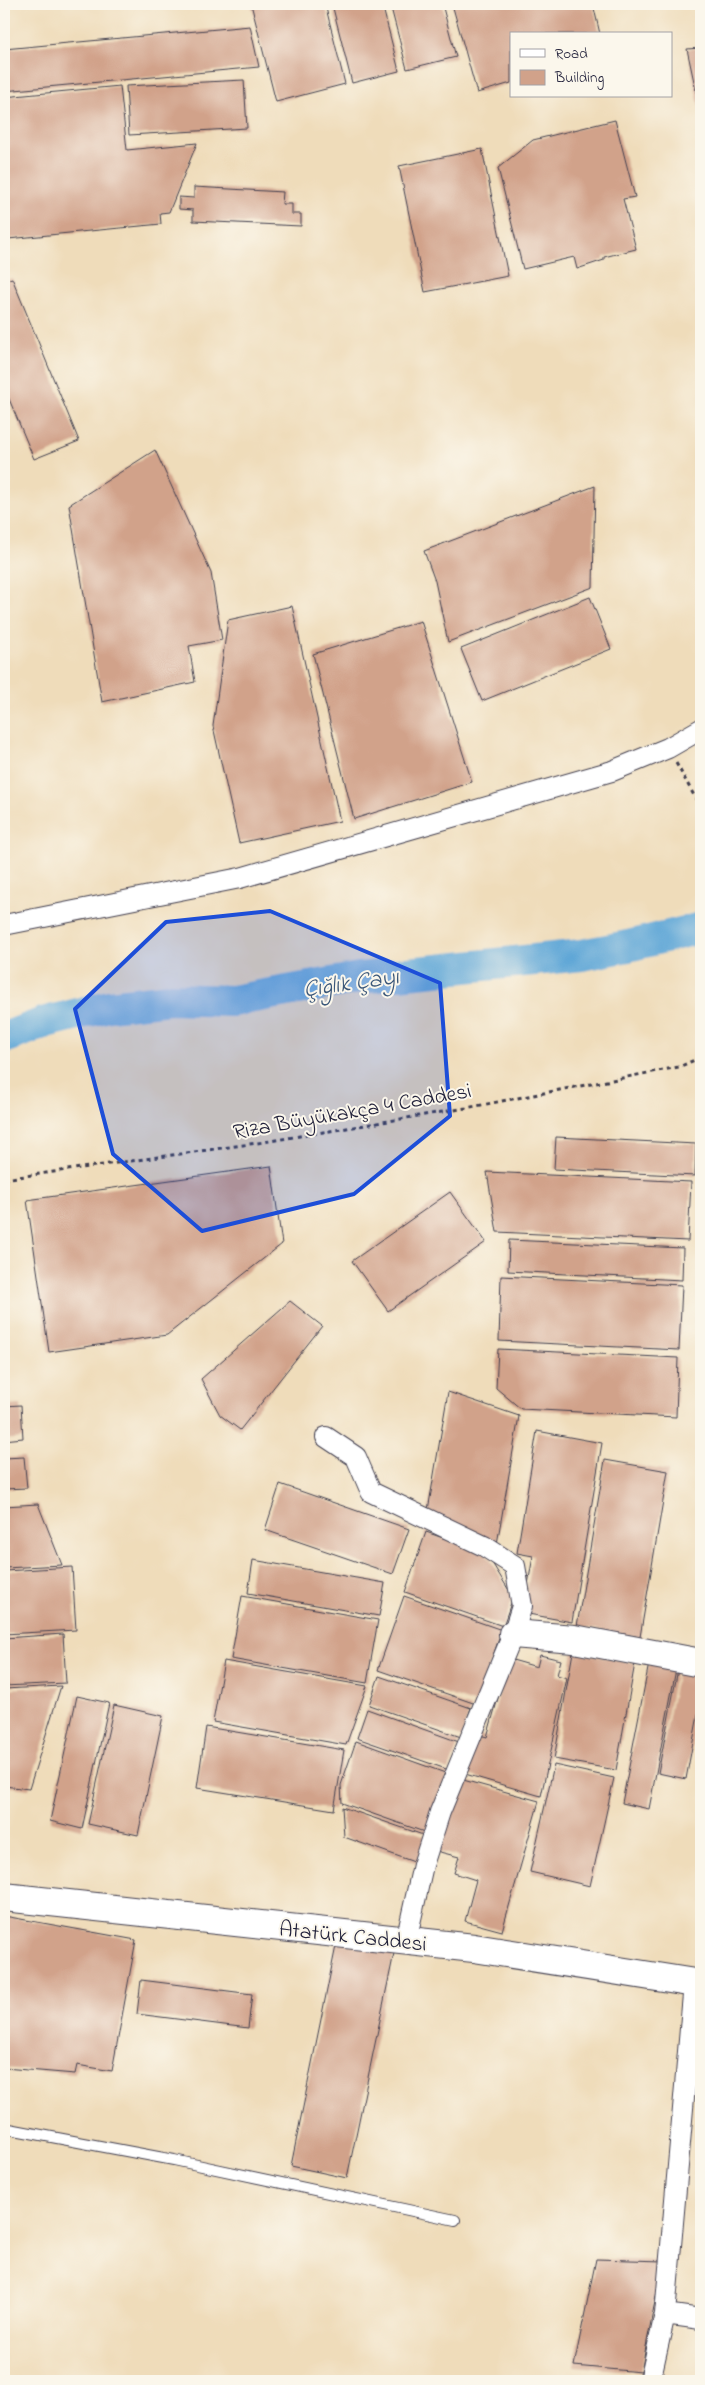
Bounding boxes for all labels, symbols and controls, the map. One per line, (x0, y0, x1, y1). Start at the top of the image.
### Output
legend (510, 32, 672, 98)
text: Road (555, 43, 588, 65)
text: Building (554, 67, 604, 90)
water label: Çığlık Çayı (301, 960, 402, 1008)
street label: Riza Büyükakça 4 Caddesi (231, 1076, 474, 1151)
street label: Atatürk Caddesi (277, 1914, 428, 1962)

